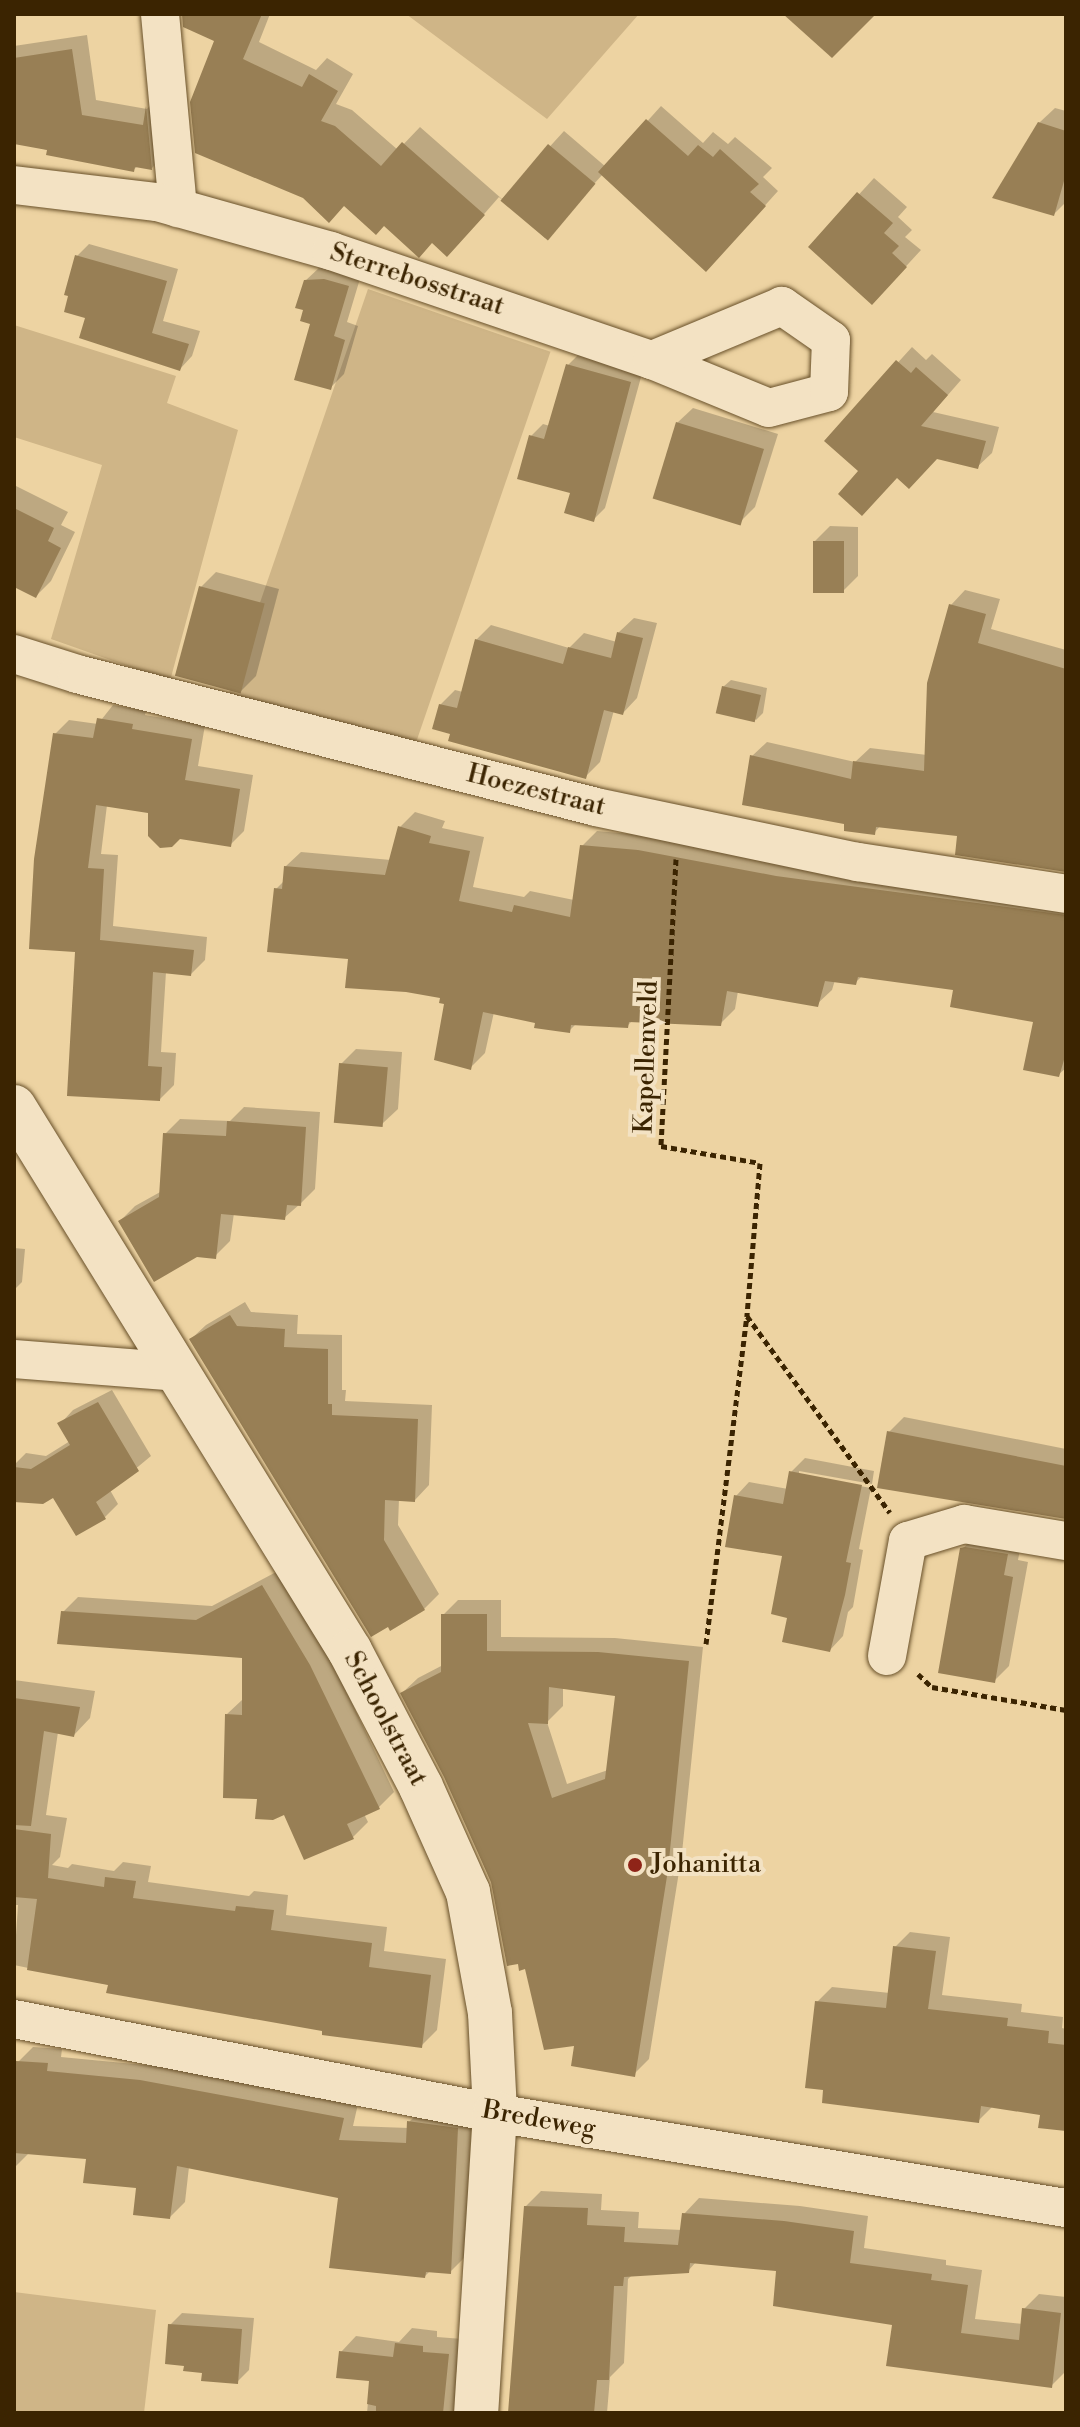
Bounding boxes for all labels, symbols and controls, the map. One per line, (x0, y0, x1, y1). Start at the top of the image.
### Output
street label: Sterrebosstraat (326, 237, 508, 323)
street label: Hoezestraat (464, 759, 608, 823)
street label: Kapellenveld (629, 980, 665, 1134)
street label: Schoolstraat (337, 1646, 433, 1792)
place label: Johanitta (651, 1849, 761, 1881)
marker: Johanitta (626, 1856, 644, 1874)
street label: Bredeweg (480, 2095, 598, 2145)

